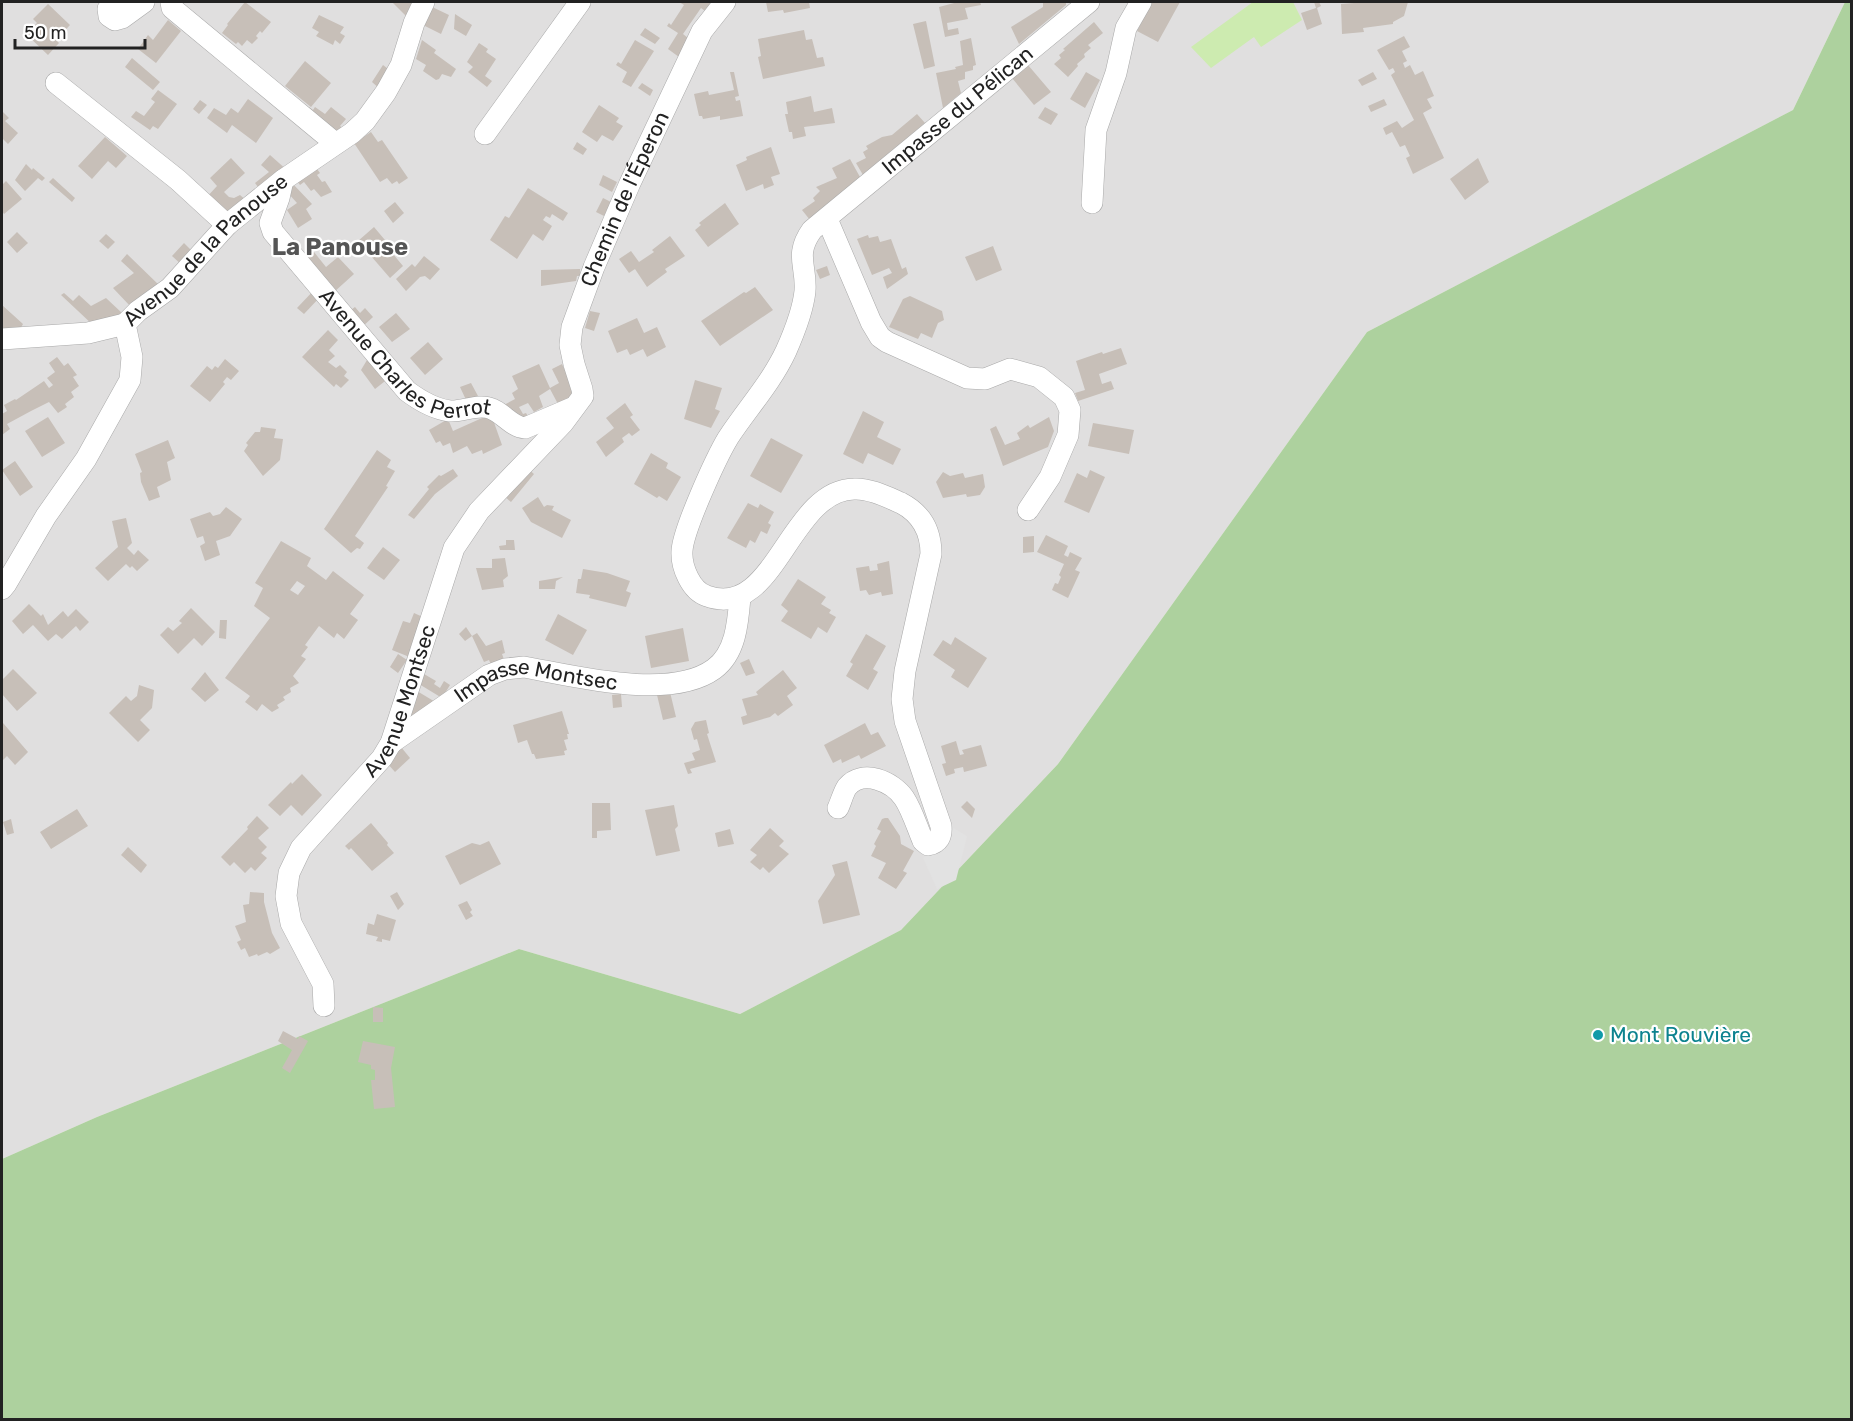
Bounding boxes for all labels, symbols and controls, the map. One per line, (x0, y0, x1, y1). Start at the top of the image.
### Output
scale bar (15, 12, 146, 50)
text: 50 m (24, 22, 67, 44)
street label: Impasse du Pélican (876, 40, 1038, 179)
street label: Chemin de l'Éperon (575, 107, 674, 290)
street label: Avenue de la Panouse (118, 168, 293, 331)
district label: La Panouse (272, 233, 408, 261)
street label: Avenue Charles Perrot (314, 283, 493, 424)
street label: Avenue Montsec (358, 622, 440, 782)
street label: Impasse Montsec (449, 653, 619, 707)
place label: Mont Rouvière (1610, 1022, 1751, 1047)
marker: Mont Rouvière (1591, 1028, 1605, 1042)

